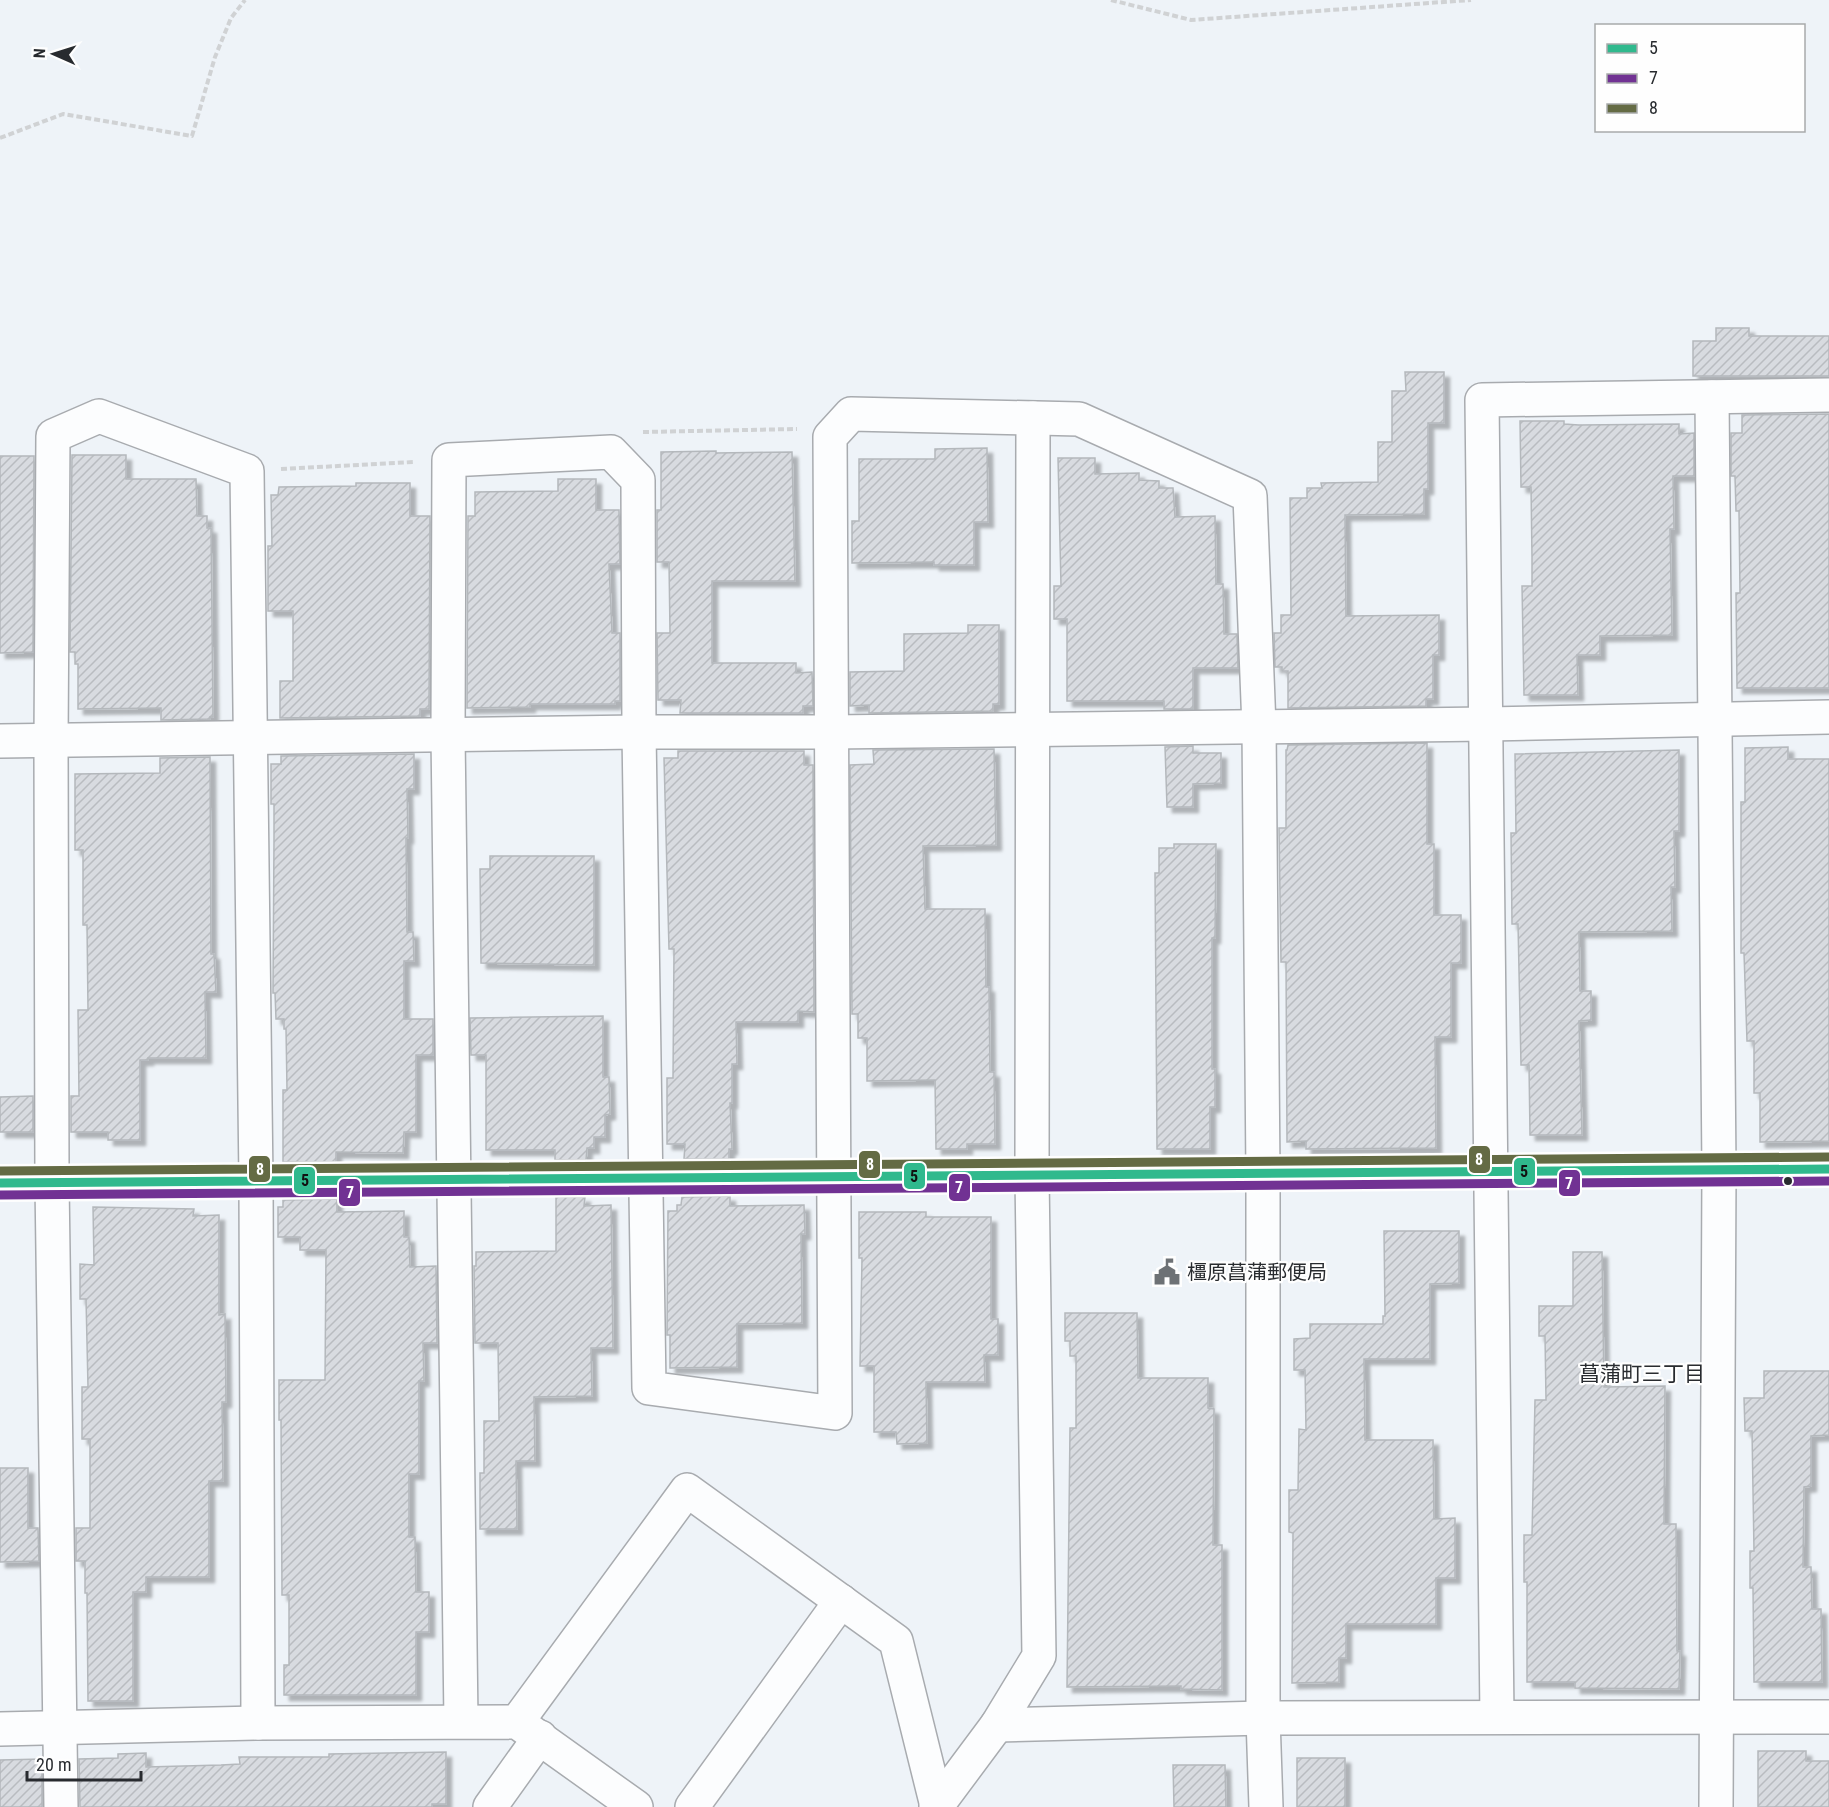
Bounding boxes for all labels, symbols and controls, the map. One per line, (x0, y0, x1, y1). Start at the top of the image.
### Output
north arrow (24, 24, 84, 84)
legend (1595, 24, 1805, 132)
text: 5 (1649, 37, 1658, 58)
text: N (30, 48, 49, 59)
text: 7 (1649, 67, 1658, 88)
text: 8 (1649, 97, 1658, 118)
line badge: 8 (1468, 1145, 1491, 1174)
line badge: 8 (858, 1150, 881, 1179)
text: 8 (1475, 1150, 1483, 1169)
line badge: 8 (248, 1155, 271, 1183)
text: 8 (866, 1155, 874, 1174)
line badge: 5 (1513, 1157, 1536, 1186)
text: 8 (256, 1160, 264, 1179)
line badge: 5 (903, 1162, 926, 1190)
text: 5 (1520, 1162, 1528, 1181)
line badge: 5 (293, 1166, 316, 1195)
text: 5 (910, 1167, 918, 1186)
line badge: 7 (1558, 1169, 1581, 1197)
text: 5 (301, 1171, 309, 1190)
line badge: 7 (948, 1173, 971, 1202)
text: 7 (1565, 1174, 1573, 1193)
unlabelled marker (1782, 1175, 1794, 1187)
line badge: 7 (338, 1178, 361, 1207)
text: 7 (955, 1178, 963, 1197)
text: 7 (346, 1183, 354, 1202)
public building icon: 橿原菖蒲郵便局 (1152, 1257, 1182, 1287)
place label: 橿原菖蒲郵便局 (1187, 1260, 1327, 1284)
district label: 菖蒲町三丁目 (1579, 1362, 1705, 1386)
scale bar (27, 1744, 141, 1782)
text: 20 m (36, 1754, 71, 1775)

